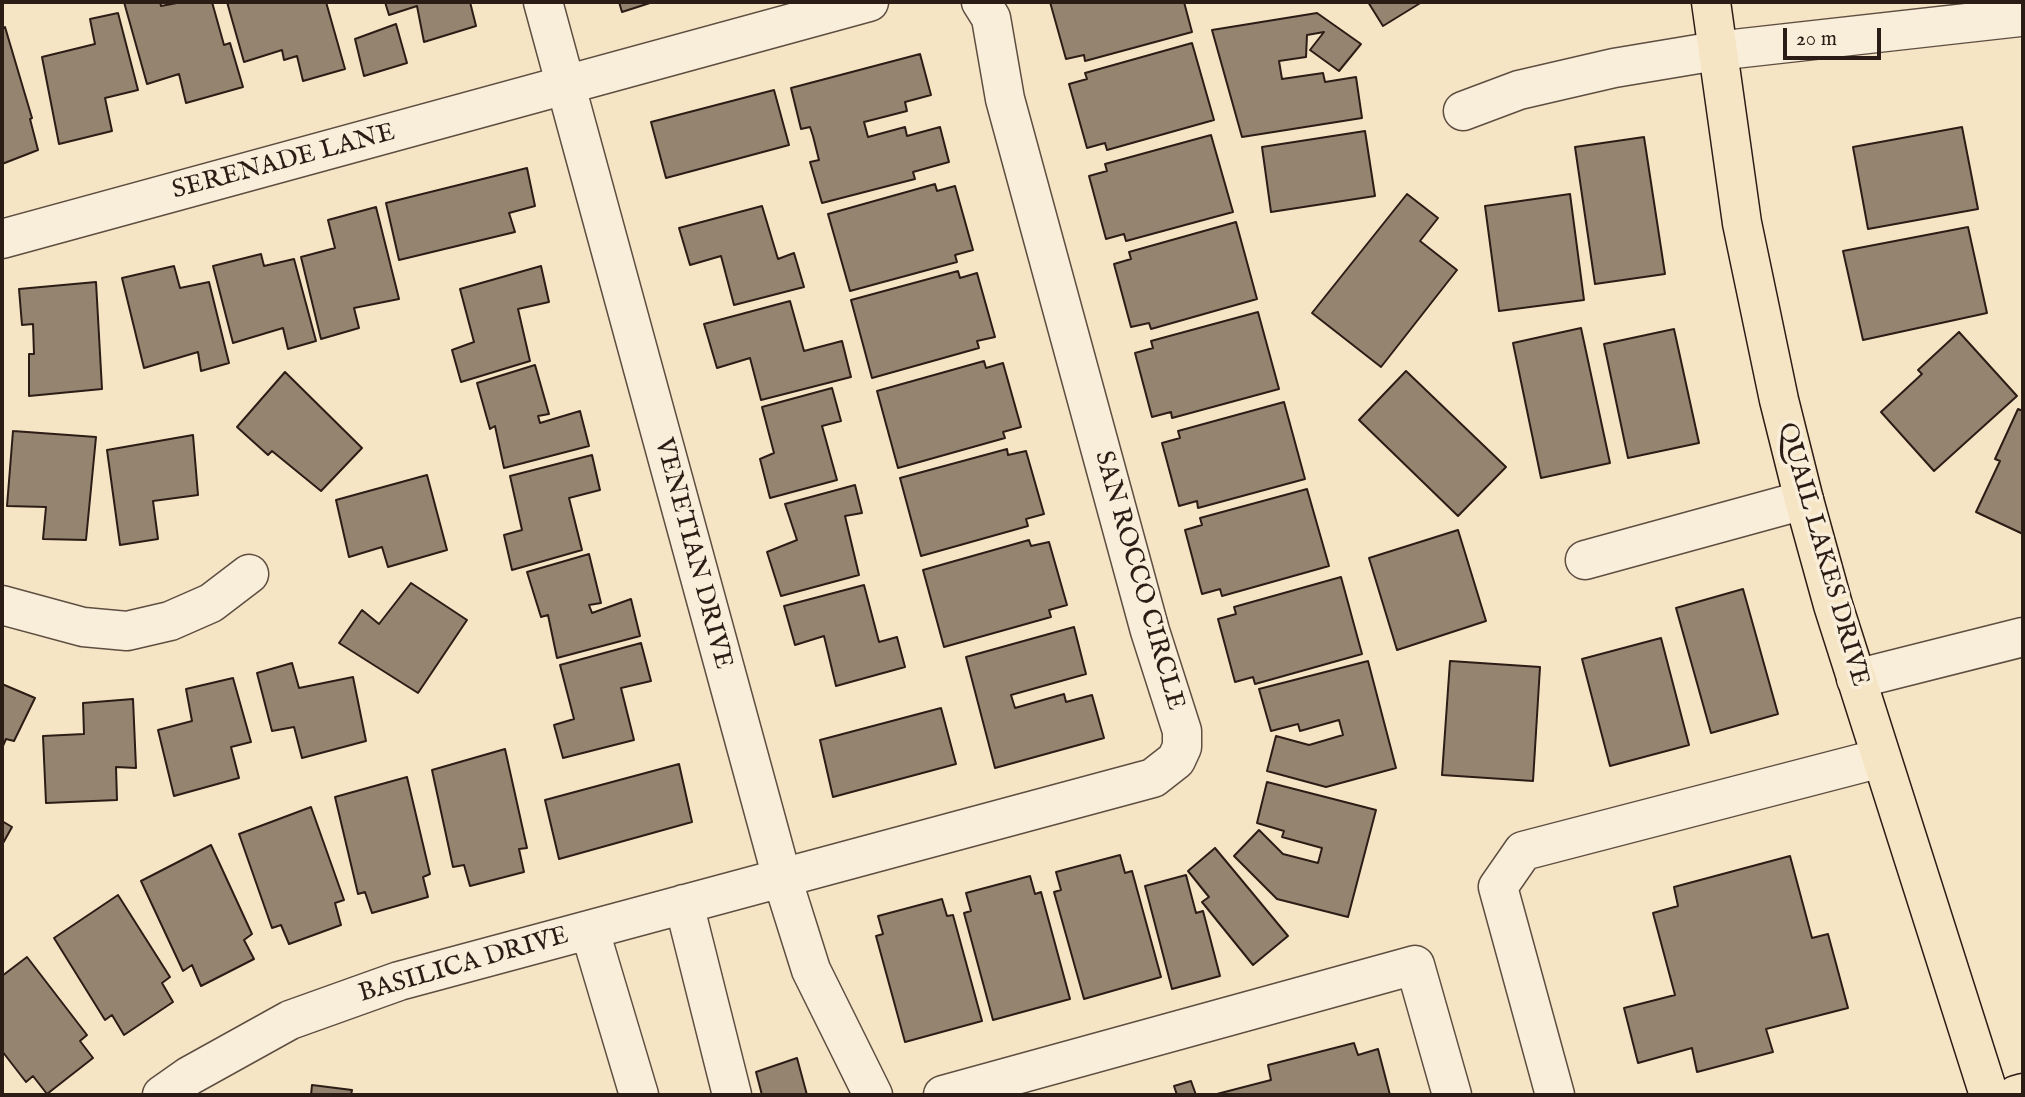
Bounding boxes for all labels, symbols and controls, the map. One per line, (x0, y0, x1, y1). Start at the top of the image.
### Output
scale bar (1787, 14, 1885, 58)
text: 20 m (1796, 26, 1837, 53)
street label: SERENADE LANE (169, 118, 399, 208)
street label: QUAIL LAKES DRIVE (1769, 419, 1875, 691)
street label: VENETIAN DRIVE (646, 435, 738, 673)
street label: SAN ROCCO CIRCLE (1086, 448, 1190, 714)
street label: BASILICA DRIVE (356, 921, 572, 1011)

